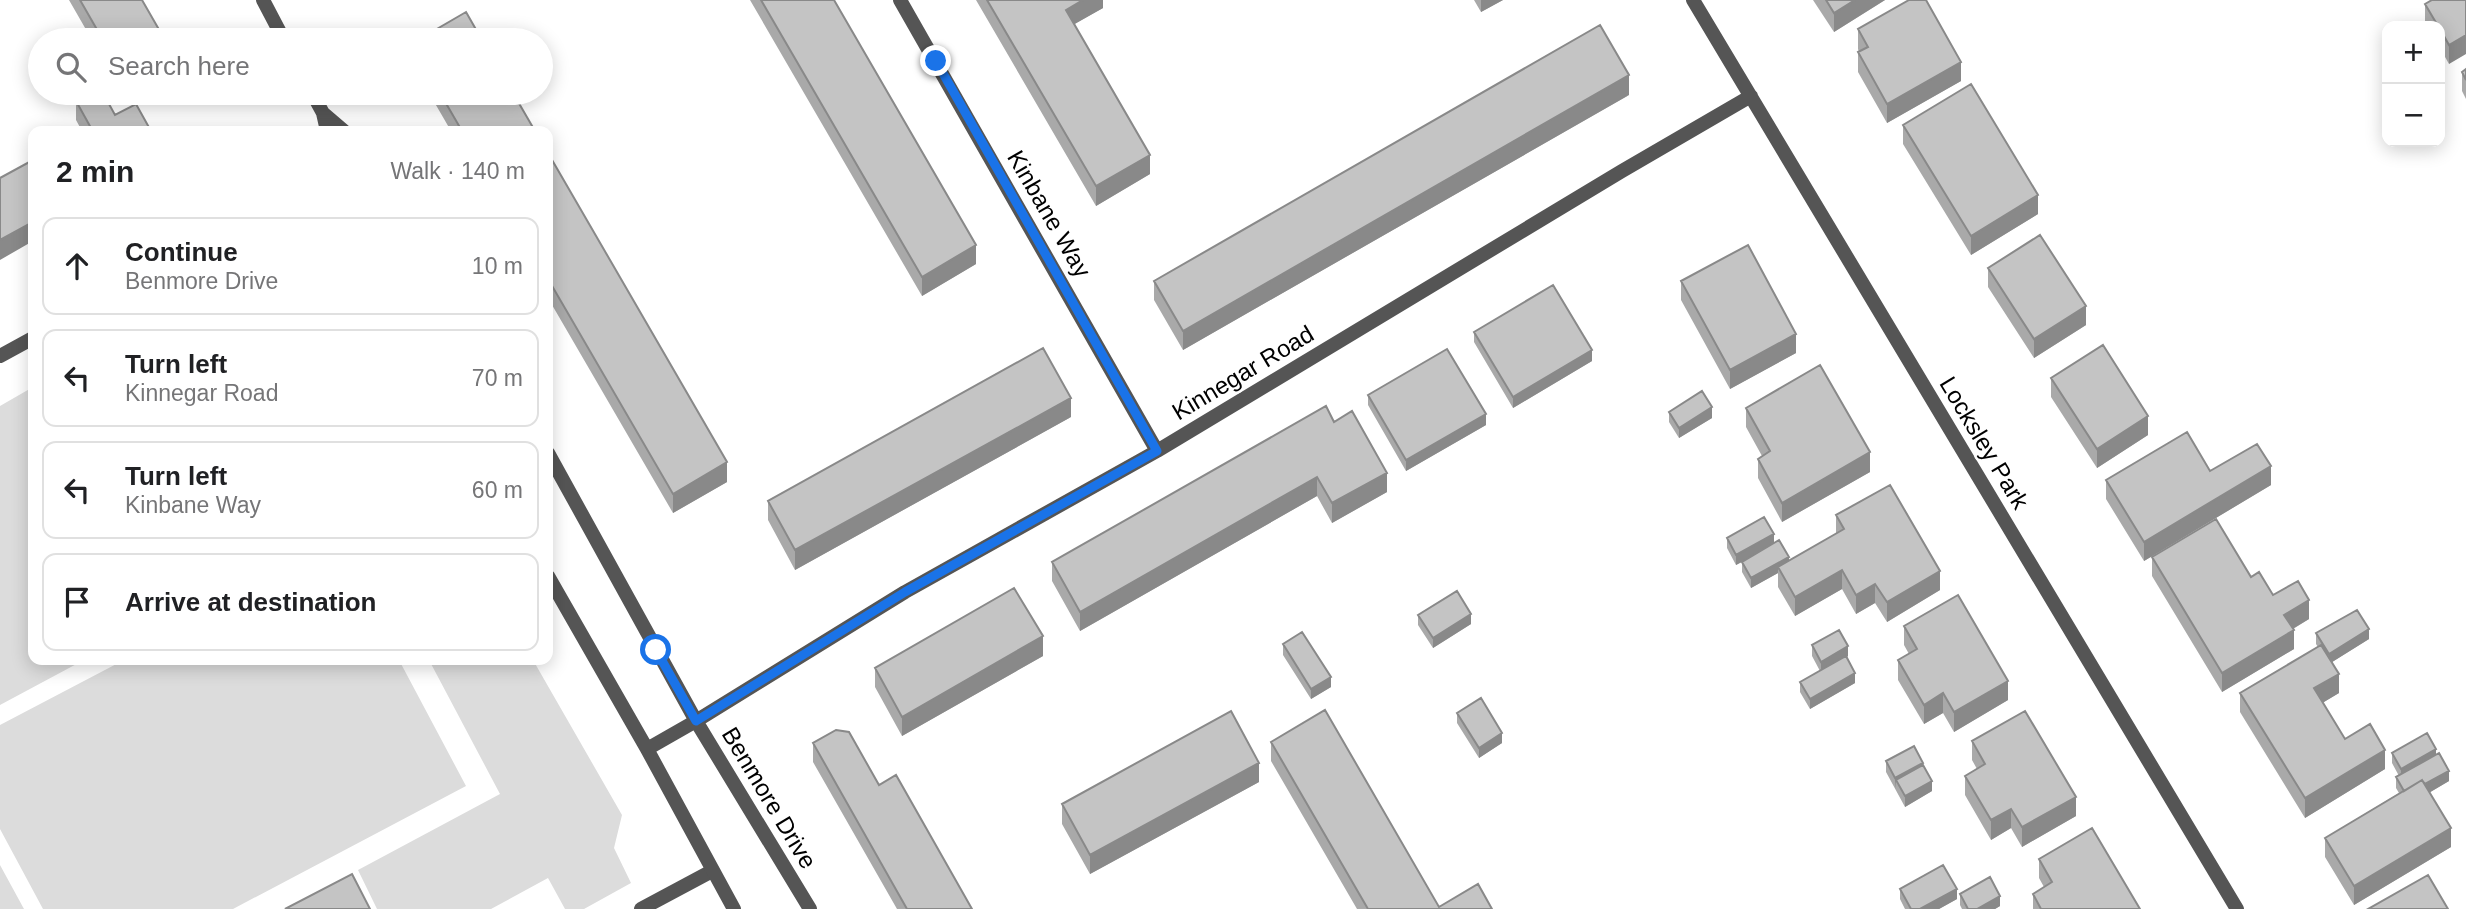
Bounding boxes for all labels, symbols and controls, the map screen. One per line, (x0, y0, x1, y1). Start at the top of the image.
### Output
map controls (2382, 21, 2445, 147)
button: + (2382, 21, 2445, 84)
search box (28, 28, 553, 105)
route end (920, 45, 951, 76)
icon: search (52, 48, 90, 86)
text: Search here (108, 51, 250, 81)
button: − (2382, 84, 2445, 147)
street label: Kinbane Way (1002, 146, 1097, 282)
text: 2 min (56, 155, 134, 188)
text: Walk · 140 m (390, 158, 525, 184)
text: Continue (125, 237, 238, 267)
icon: ahead (58, 247, 96, 285)
text: 10 m (472, 253, 523, 279)
text: Benmore Drive (125, 268, 278, 294)
street label: Kinnegar Road (1167, 320, 1318, 425)
text: Turn left (125, 349, 227, 379)
icon: left (58, 359, 96, 397)
text: 70 m (472, 365, 523, 391)
street label: Locksley Park (1934, 372, 2035, 515)
text: Kinnegar Road (125, 380, 278, 406)
text: Turn left (125, 461, 227, 491)
icon: left (58, 471, 96, 509)
text: 60 m (472, 477, 523, 503)
text: Kinbane Way (125, 492, 261, 518)
icon: arrive (58, 583, 96, 621)
text: Arrive at destination (125, 587, 376, 617)
route start (640, 634, 671, 665)
street label: Benmore Drive (717, 722, 822, 873)

